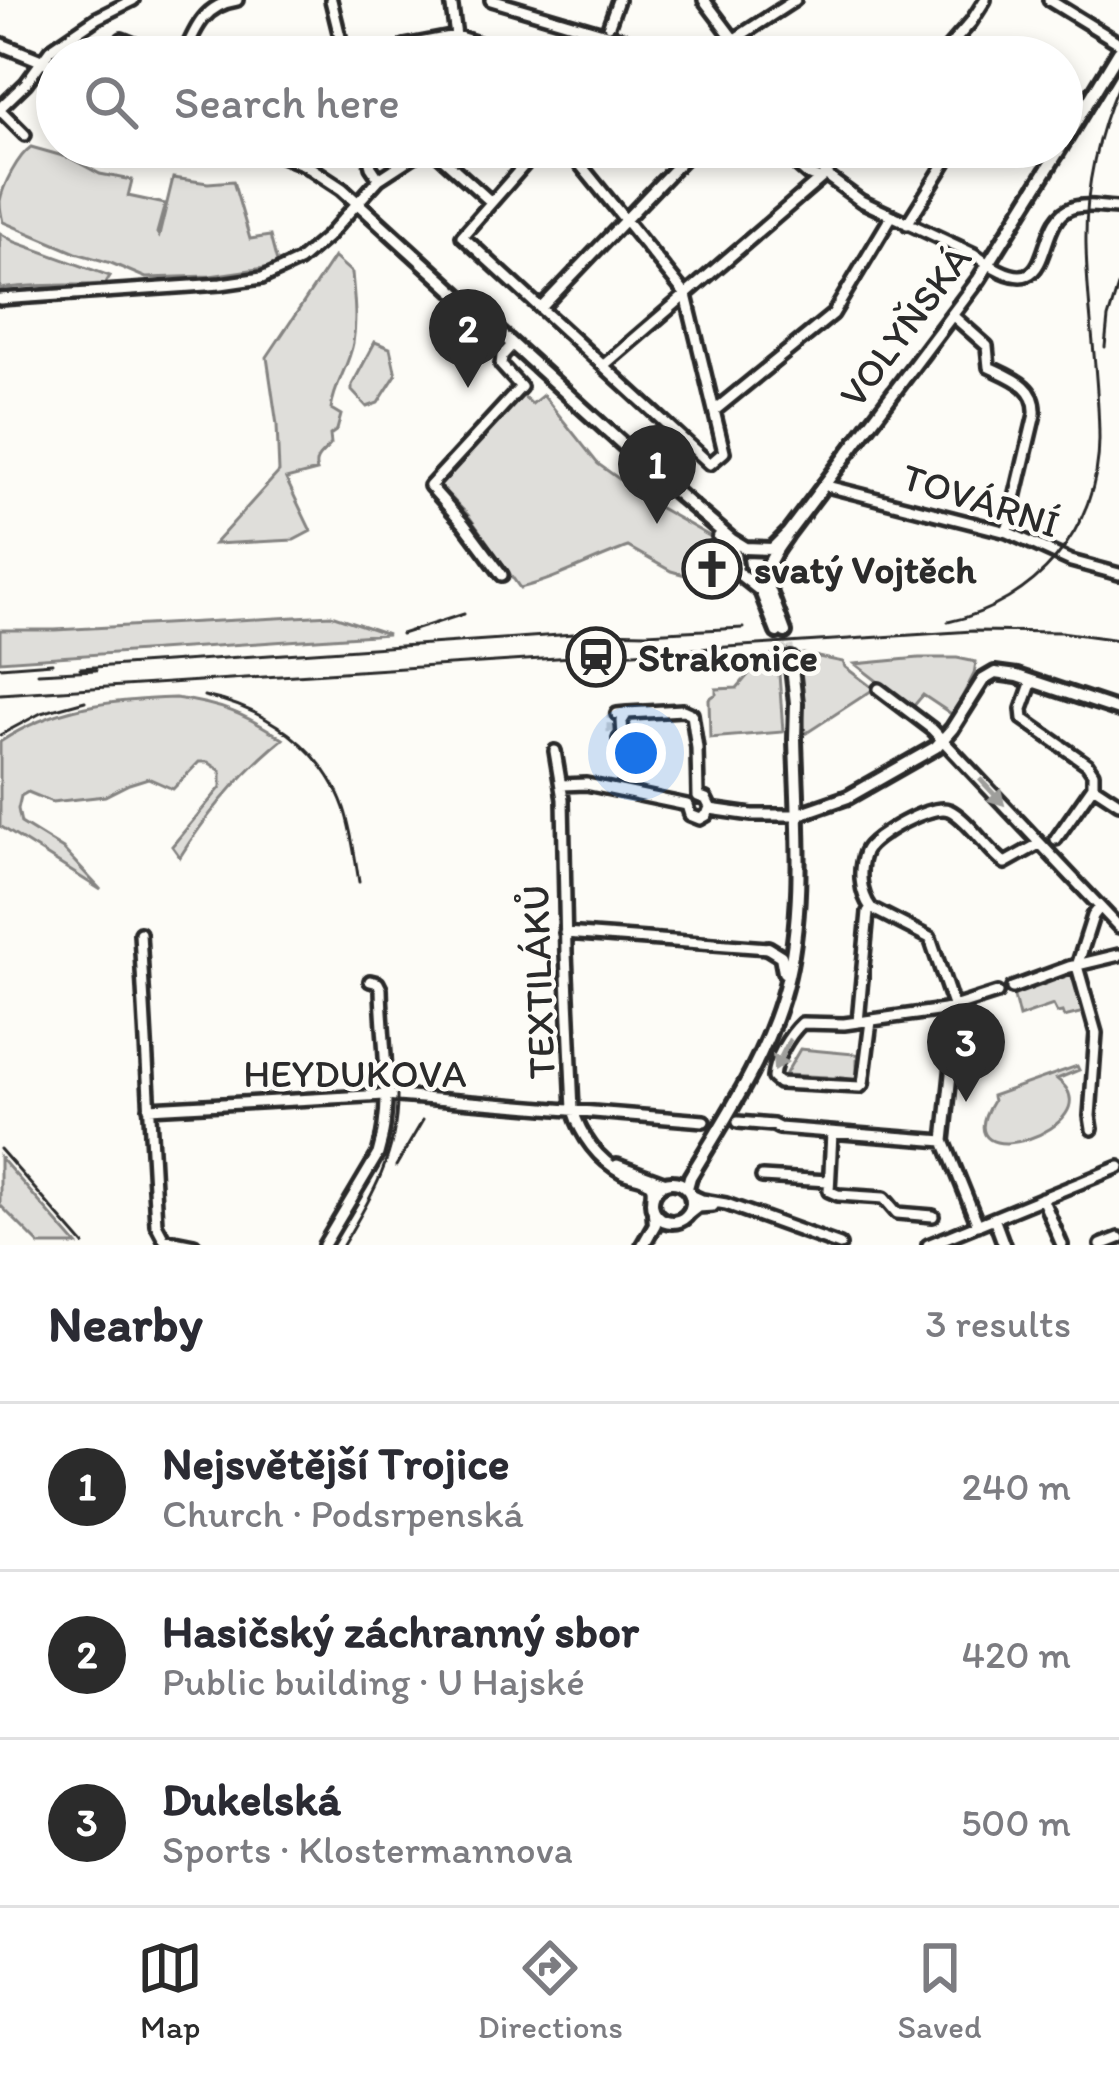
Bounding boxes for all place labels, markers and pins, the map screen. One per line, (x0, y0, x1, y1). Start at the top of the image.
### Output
pin: 2 (429, 289, 507, 388)
pin: 1 (618, 425, 696, 524)
church icon: svatý Vojtěch (681, 538, 743, 600)
place label: svatý Vojtěch (754, 546, 977, 593)
station icon: Strakonice (565, 626, 627, 688)
place label: Strakonice (638, 634, 818, 681)
pin: 3 (927, 1003, 1005, 1102)

